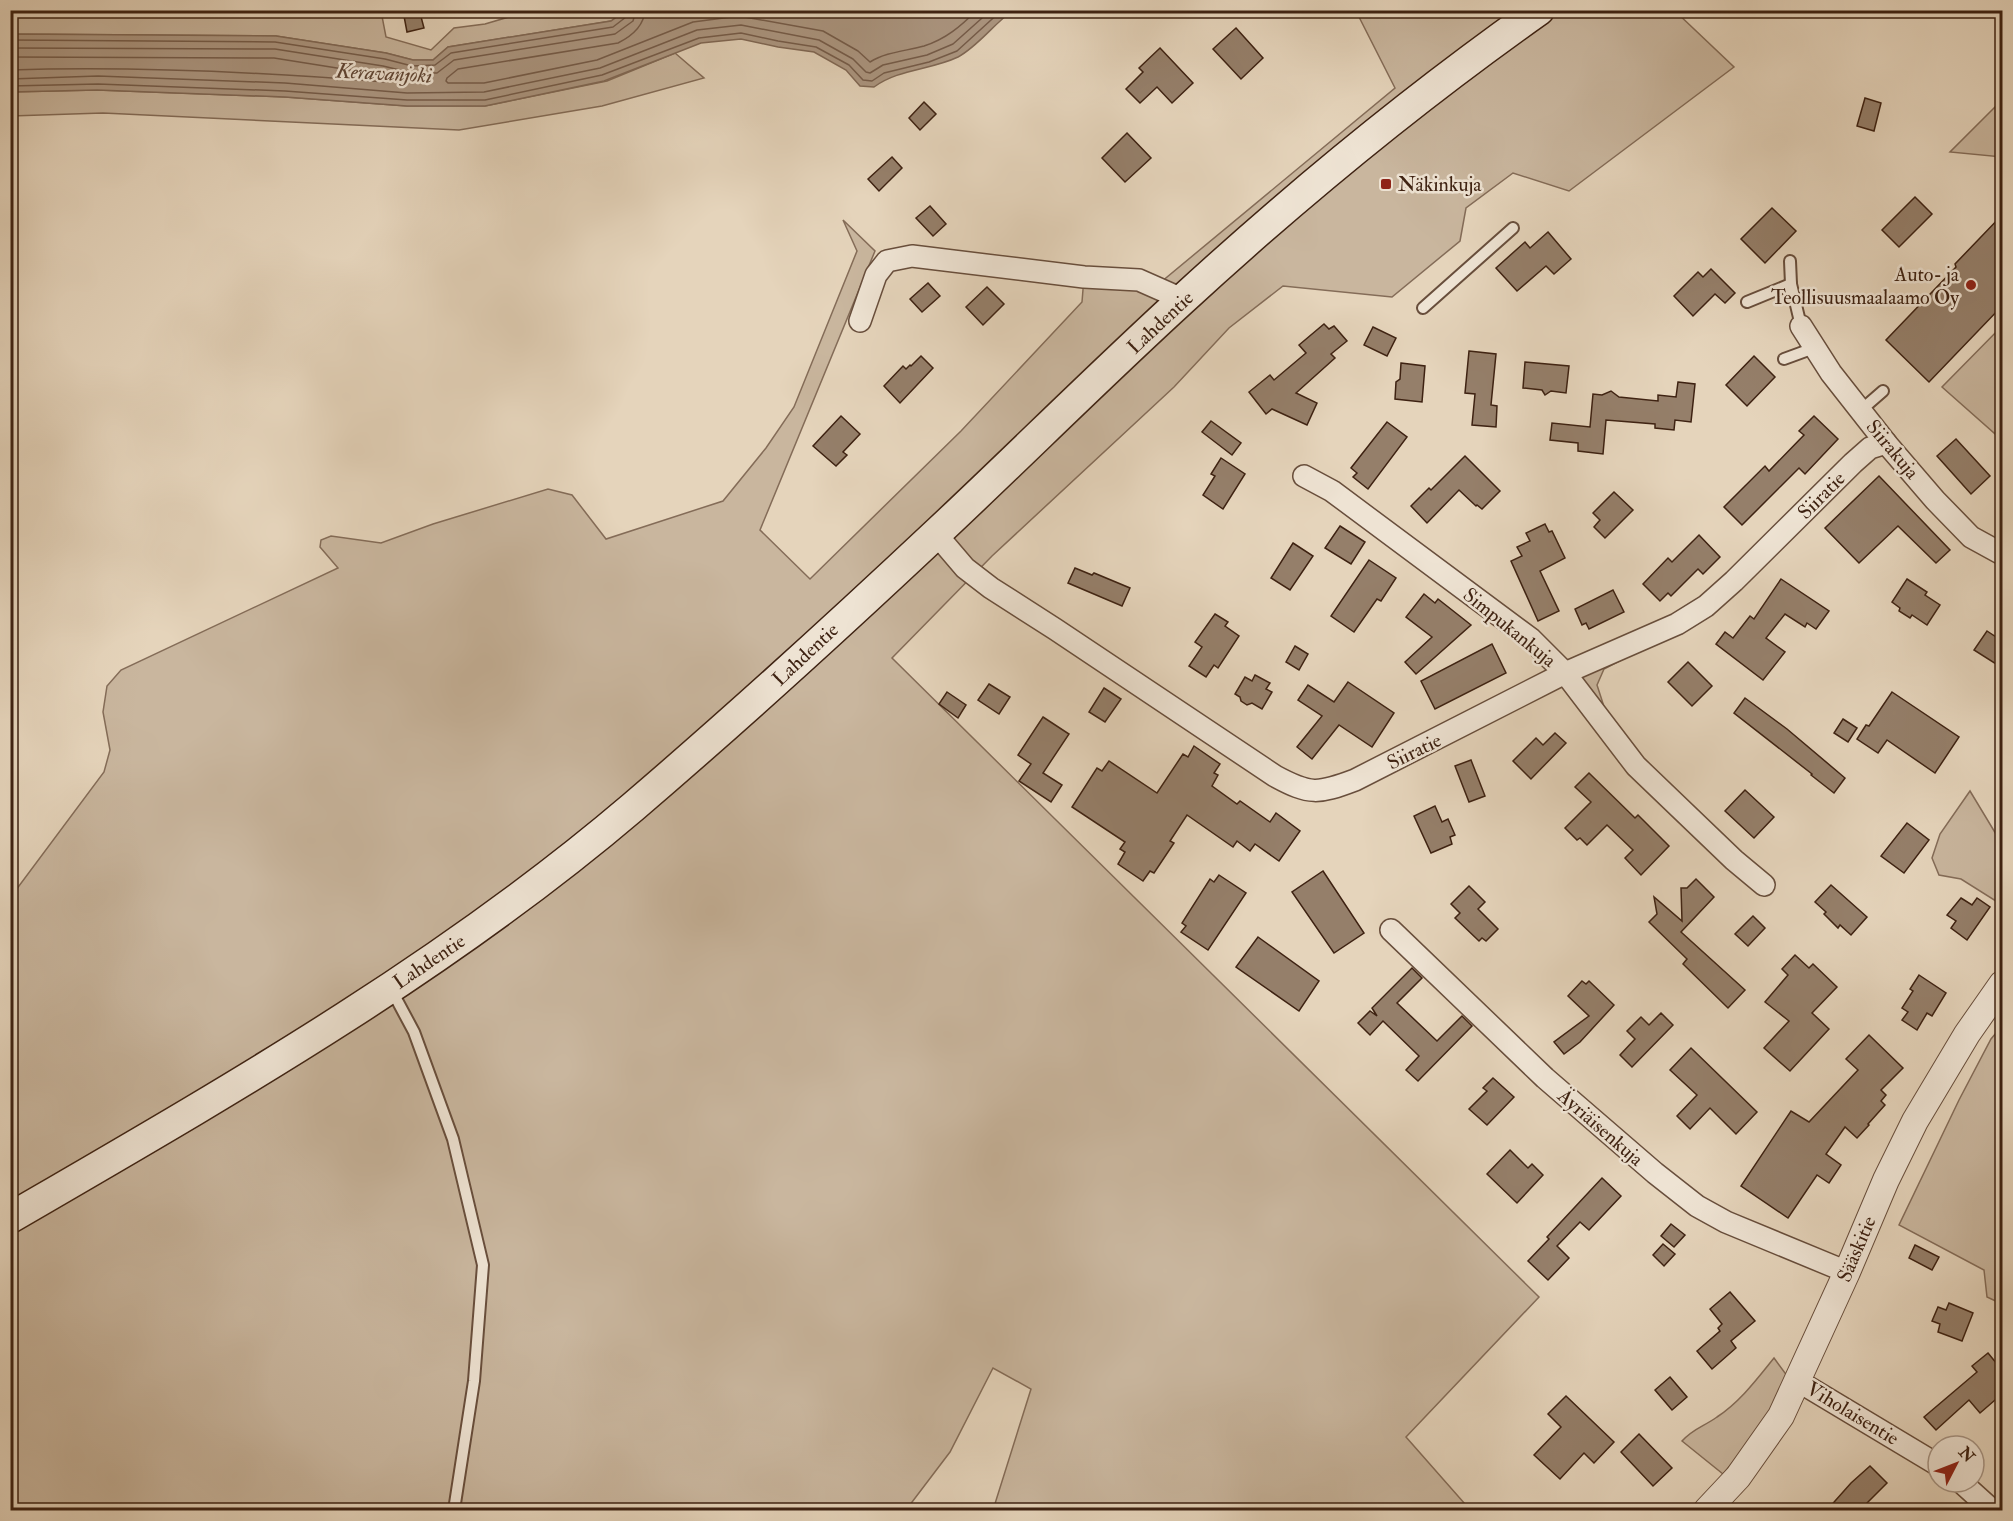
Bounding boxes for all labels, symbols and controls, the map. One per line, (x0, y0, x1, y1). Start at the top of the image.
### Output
water label: Keravanjoki (334, 57, 433, 90)
place label: Näkinkuja (1398, 172, 1482, 197)
marker: Näkinkuja (1379, 177, 1393, 191)
place label: Auto- ja Teollisuusmaalaamo Oy (1771, 262, 1960, 310)
marker: Auto- ja Teollisuusmaalaamo Oy (1964, 278, 1978, 292)
street label: Lahdentie (1122, 285, 1199, 359)
street label: Siirakuja (1861, 414, 1925, 485)
street label: Siiratie (1792, 466, 1851, 525)
street label: Simpukankuja (1457, 582, 1562, 674)
street label: Lahdentie (767, 617, 844, 691)
street label: Siiratie (1383, 728, 1446, 775)
street label: Lahdentie (388, 928, 470, 995)
street label: Äyriäisenkuja (1552, 1083, 1649, 1172)
street label: Sääskitie (1831, 1212, 1882, 1286)
street label: Viholaisentie (1802, 1376, 1904, 1451)
north arrow (1926, 1434, 1986, 1494)
text: N (1954, 1442, 1979, 1467)

